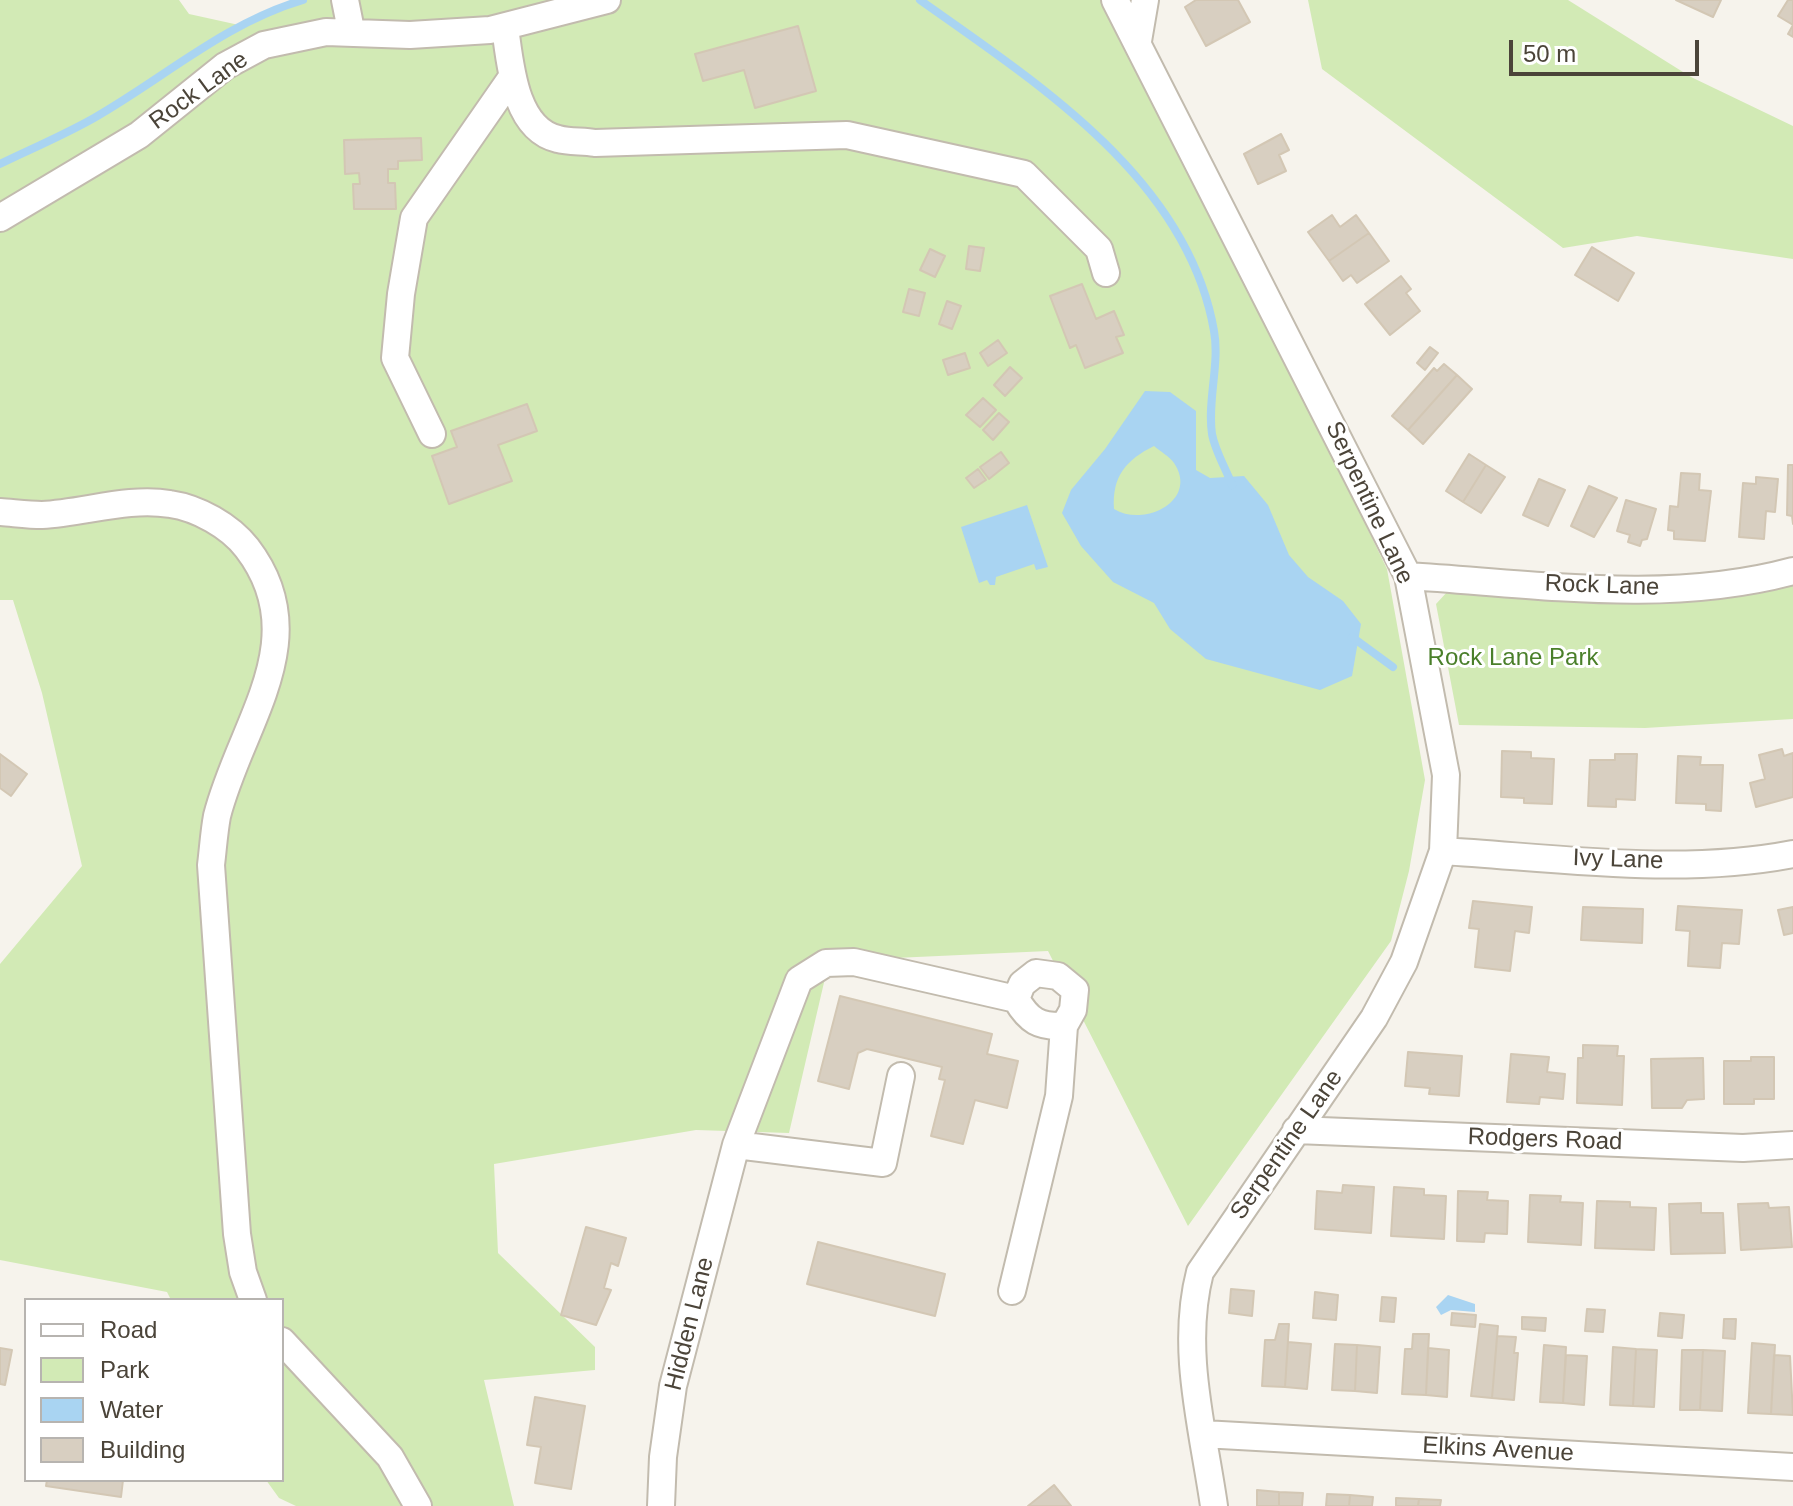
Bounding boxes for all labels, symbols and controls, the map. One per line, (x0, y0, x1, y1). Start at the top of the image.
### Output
scale bar (1513, 24, 1703, 74)
text: 50 m (1523, 40, 1576, 67)
street label: Rock Lane (144, 46, 254, 136)
street label: Serpentine Lane (1319, 417, 1419, 589)
street label: Rock Lane (1544, 570, 1660, 602)
park label: Rock Lane Park (1428, 644, 1598, 672)
street label: Ivy Lane (1572, 844, 1664, 876)
street label: Serpentine Lane (1225, 1065, 1349, 1225)
street label: Rodgers Road (1467, 1123, 1623, 1157)
street label: Hidden Lane (660, 1254, 720, 1394)
legend (24, 1298, 284, 1482)
text: Road (100, 1316, 157, 1343)
text: Park (100, 1356, 149, 1383)
text: Water (100, 1396, 163, 1423)
street label: Elkins Avenue (1422, 1432, 1574, 1468)
text: Building (100, 1436, 185, 1463)

